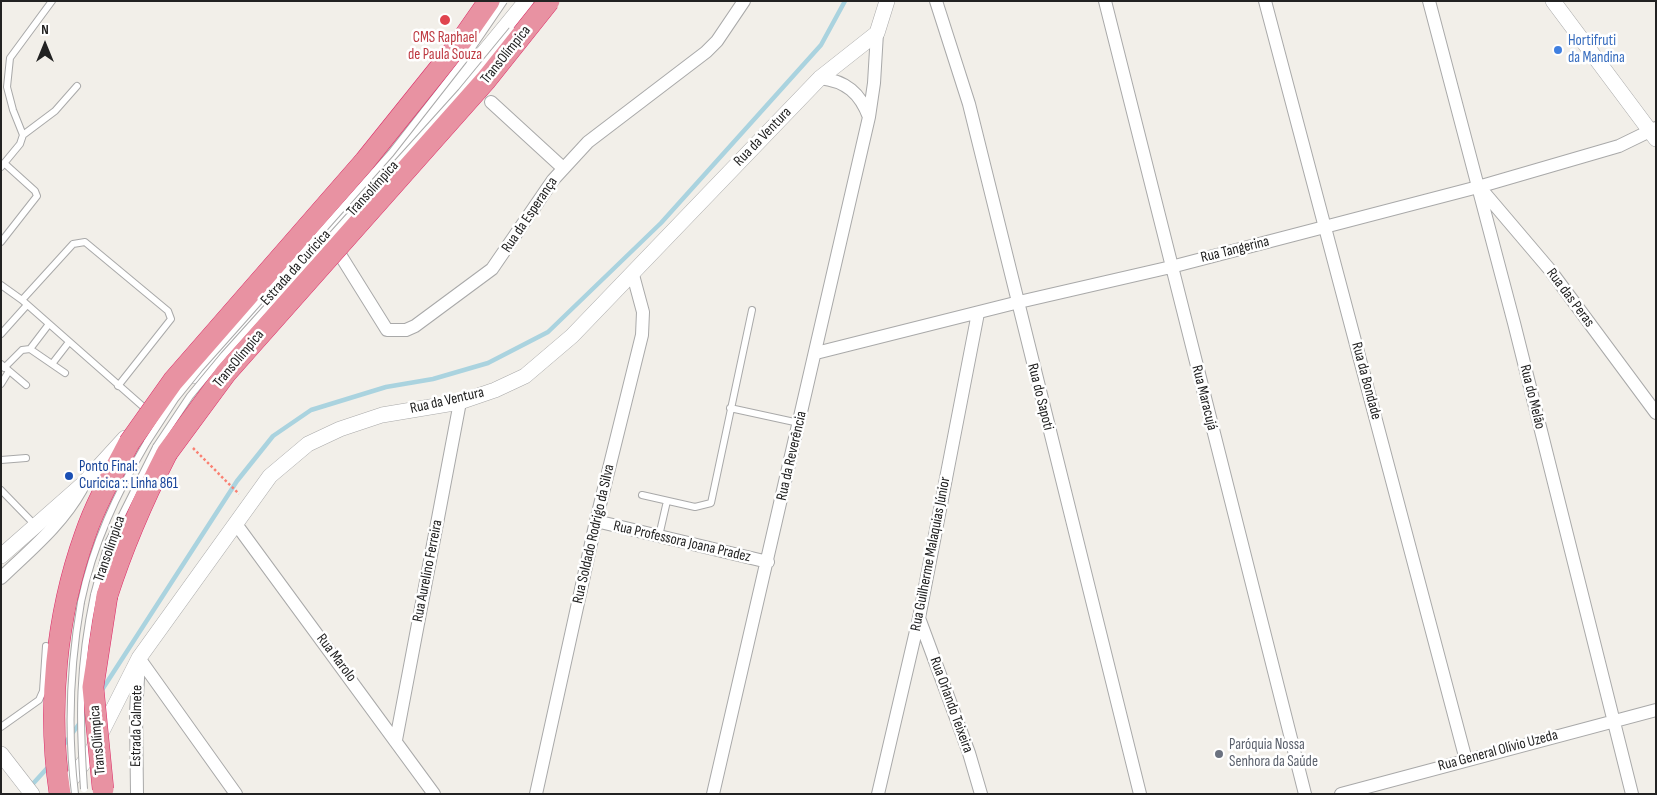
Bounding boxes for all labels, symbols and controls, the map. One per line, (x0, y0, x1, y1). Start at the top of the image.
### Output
marker: CMS Raphael de Paula Souza (438, 13, 452, 27)
north arrow (20, 20, 70, 70)
text: N (41, 21, 49, 38)
street label: TransOlímpica (477, 22, 535, 88)
place label: CMS Raphael de Paula Souza (408, 29, 482, 64)
place label: Hortifruti da Mandina (1568, 32, 1625, 67)
marker: Hortifruti da Mandina (1552, 44, 1564, 56)
street label: Rua da Ventura (730, 104, 796, 170)
street label: Transolímpica (343, 157, 403, 221)
street label: Rua da Esperança (498, 174, 562, 256)
street label: Estrada da Curicica (257, 226, 335, 310)
street label: Rua Tangerina (1199, 233, 1271, 267)
street label: Rua das Peras (1542, 265, 1598, 331)
street label: TransOlímpica (210, 326, 268, 392)
street label: Rua da Bondade (1347, 340, 1385, 422)
street label: Rua do Sapoti (1023, 362, 1057, 432)
street label: Rua do Melão (1515, 363, 1549, 431)
street label: Rua Maracujá (1187, 364, 1221, 432)
street label: Rua da Ventura (408, 384, 486, 418)
street label: Rua da Reverência (773, 410, 811, 502)
place label: Ponto Final: Curicica :: Linha 861 (79, 458, 178, 493)
street label: Rua Soldado Rodrigo da Silva (569, 463, 619, 605)
marker: Ponto Final: Curicica :: Linha 861 (63, 470, 75, 482)
street label: Rua Guilherme Malaquias Júnior (907, 475, 955, 633)
street label: Transolímpica (90, 514, 130, 584)
street label: Rua Professora Joana Pradez (612, 517, 752, 567)
street label: Rua Aurelino Ferreira (409, 518, 447, 624)
street label: Rua Marolo (312, 630, 360, 686)
street label: Rua Orlando Teixeira (925, 655, 977, 755)
street label: Estrada Calmete (127, 685, 147, 767)
street label: TransOlímpica (86, 704, 110, 776)
street label: Rua General Olívio Uzeda (1436, 726, 1560, 776)
place label: Paróquia Nossa Senhora da Saúde (1229, 736, 1318, 771)
marker: Paróquia Nossa Senhora da Saúde (1213, 748, 1225, 760)

